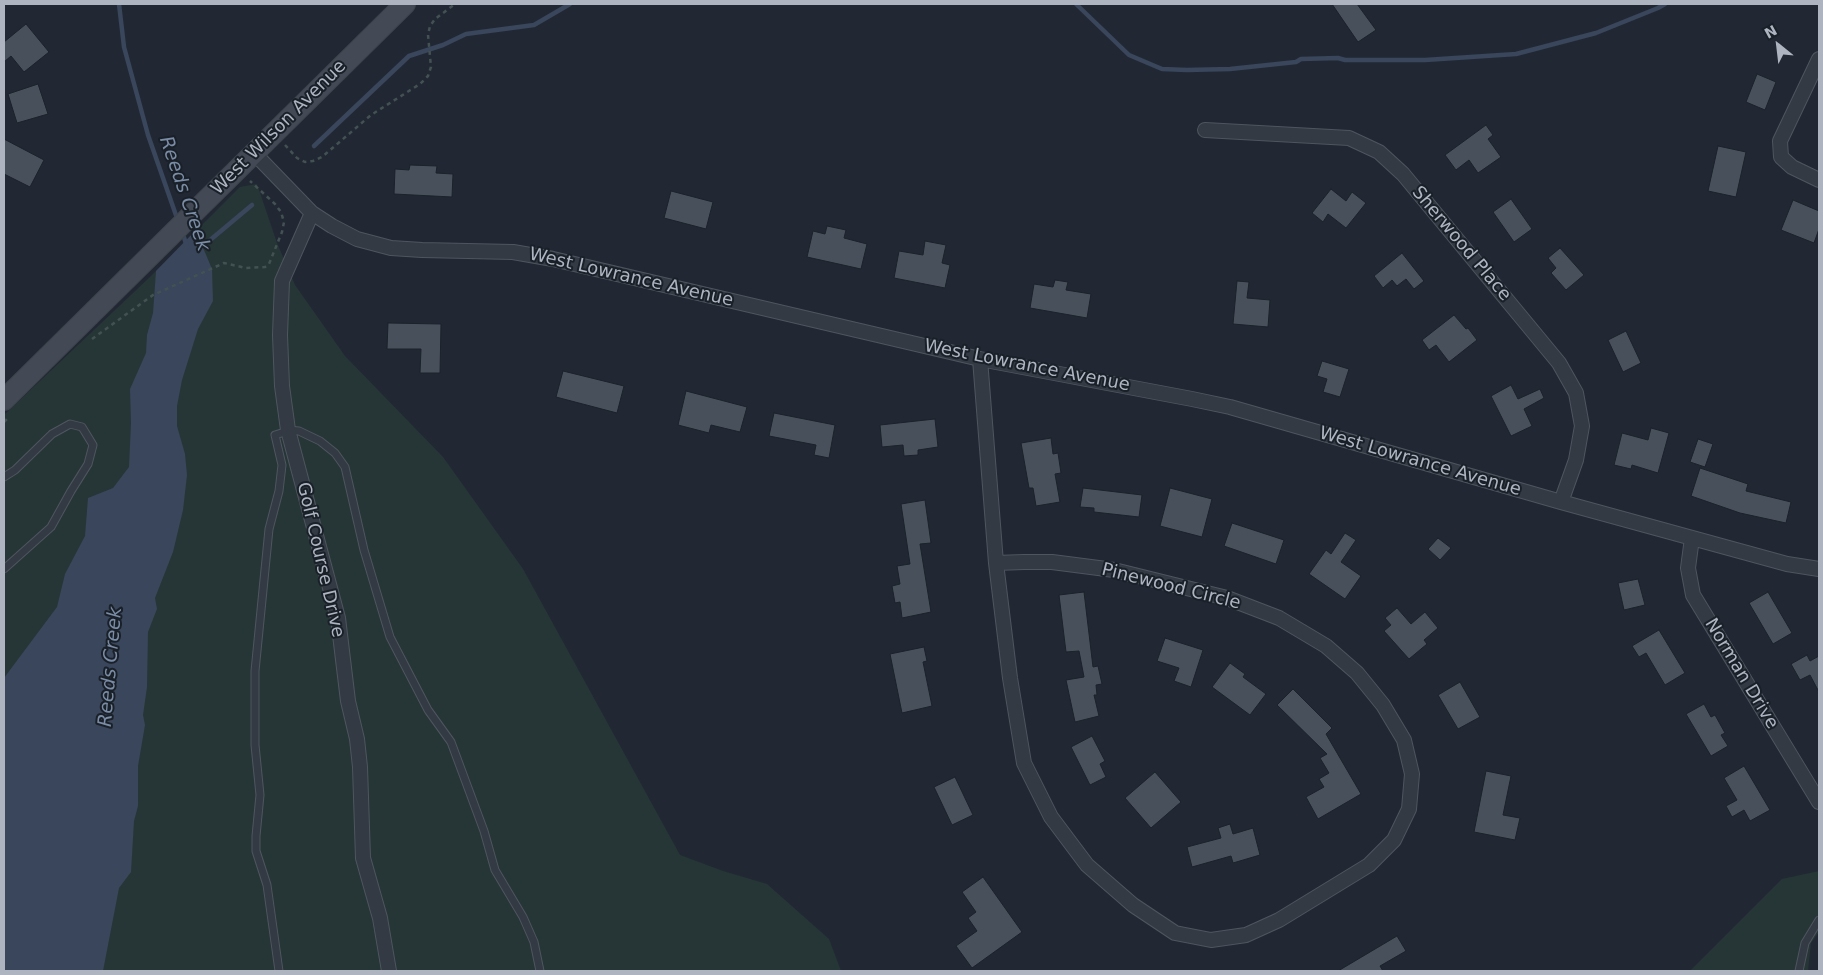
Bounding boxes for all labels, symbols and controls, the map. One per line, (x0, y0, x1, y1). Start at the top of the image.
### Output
north arrow (1753, 20, 1803, 70)
text: N (1762, 22, 1780, 42)
street label: West Wilson Avenue (207, 56, 351, 200)
water label: Reeds Creek (154, 134, 214, 254)
street label: Sherwood Place (1407, 182, 1515, 306)
street label: West Lowrance Avenue (527, 244, 735, 312)
street label: West Lowrance Avenue (922, 335, 1132, 397)
street label: West Lowrance Avenue (1317, 423, 1523, 501)
street label: Golf Course Drive (292, 480, 348, 640)
street label: Pinewood Circle (1099, 559, 1243, 615)
water label: Reeds Creek (94, 606, 128, 728)
street label: Norman Drive (1699, 615, 1783, 733)

